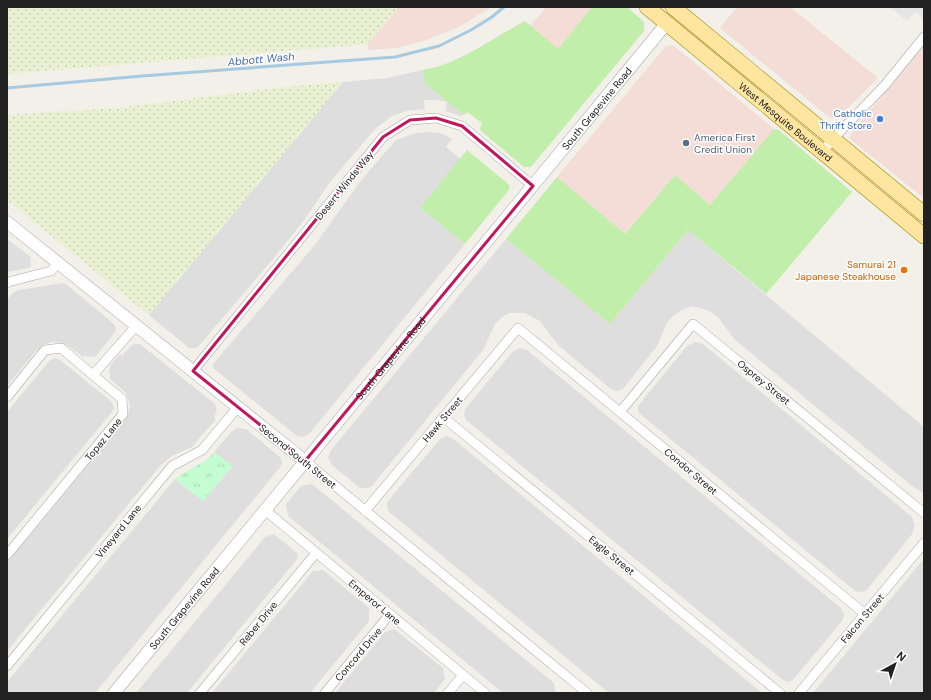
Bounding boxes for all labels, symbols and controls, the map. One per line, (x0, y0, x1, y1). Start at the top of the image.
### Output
water label: Abbott Wash (226, 49, 295, 69)
street label: South Grapevine Road (559, 65, 635, 153)
street label: West Mesquite Boulevard (736, 80, 835, 165)
place label: Catholic Thrift Store (820, 107, 872, 132)
marker: Catholic Thrift Store (875, 114, 885, 124)
place label: America First Credit Union (694, 131, 755, 156)
marker: America First Credit Union (681, 138, 691, 148)
street label: Desert Winds Way (312, 148, 377, 223)
place label: Samurai 21 Japanese Steakhouse (795, 258, 896, 283)
marker: Samurai 21 Japanese Steakhouse (899, 265, 909, 275)
street label: South Grapevine Road (353, 315, 429, 403)
street label: Osprey Street (735, 357, 793, 408)
street label: Hawk Street (419, 394, 465, 445)
street label: Topaz Lane (82, 415, 125, 464)
street label: Second South Street (256, 421, 339, 492)
street label: Condor Street (661, 445, 720, 498)
street label: Vineyard Lane (93, 501, 144, 561)
street label: Eagle Street (586, 533, 637, 578)
street label: South Grapevine Road (146, 564, 222, 653)
street label: Emperor Lane (346, 577, 404, 628)
street label: Falcon Street (838, 591, 887, 646)
street label: Reber Drive (237, 598, 280, 648)
street label: Concord Drive (332, 624, 385, 684)
north arrow (875, 644, 915, 684)
text: N (894, 648, 909, 664)

